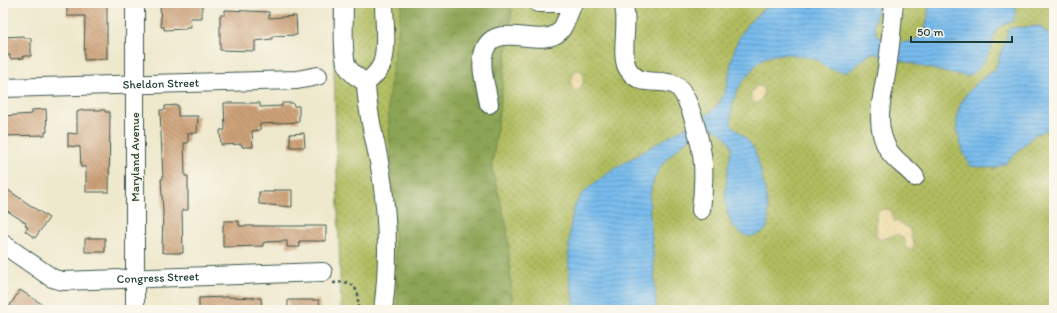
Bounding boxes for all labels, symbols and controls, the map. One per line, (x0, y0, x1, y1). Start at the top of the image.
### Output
scale bar (911, 18, 1012, 44)
text: 50 m (917, 25, 943, 39)
street label: Sheldon Street (122, 76, 200, 92)
street label: Maryland Avenue (128, 112, 142, 202)
street label: Congress Street (116, 269, 200, 286)

